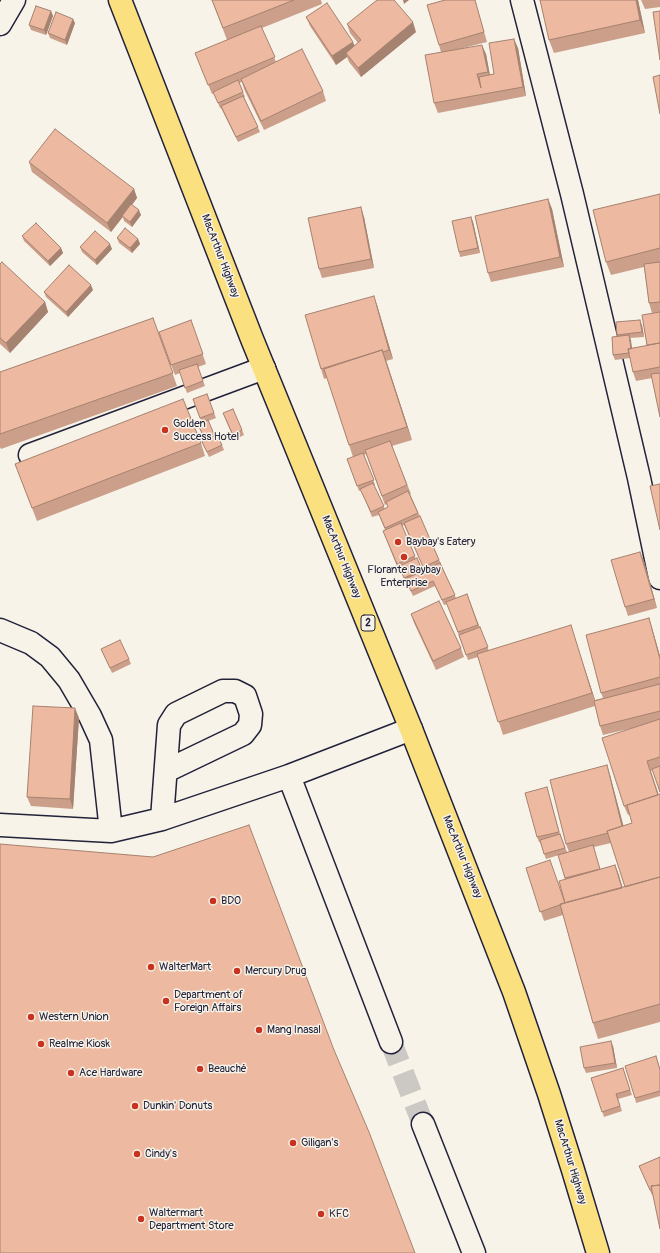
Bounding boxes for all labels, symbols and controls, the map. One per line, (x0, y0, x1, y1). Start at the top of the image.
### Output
street label: MacArthur Highway (198, 213, 242, 299)
place label: Golden Success Hotel (173, 417, 239, 443)
marker: Golden Success Hotel (160, 425, 170, 435)
street label: MacArthur Highway (318, 514, 364, 600)
place label: Baybay's Eatery (406, 535, 475, 549)
marker: Baybay's Eatery (393, 537, 403, 547)
marker: Florante Baybay Enterprise (399, 552, 409, 562)
place label: Florante Baybay Enterprise (367, 563, 441, 589)
road number: 2 (361, 615, 375, 631)
street label: MacArthur Highway (439, 814, 485, 900)
place label: BDO (221, 894, 241, 908)
marker: BDO (208, 896, 218, 906)
place label: WalterMart (159, 960, 211, 974)
marker: WalterMart (146, 962, 156, 972)
place label: Mercury Drug (245, 964, 306, 978)
marker: Mercury Drug (232, 966, 242, 976)
place label: Department of Foreign Affairs (174, 988, 243, 1014)
marker: Department of Foreign Affairs (161, 996, 171, 1006)
place label: Western Union (39, 1010, 109, 1024)
marker: Western Union (26, 1012, 36, 1022)
place label: Mang Inasal (267, 1023, 321, 1037)
marker: Mang Inasal (254, 1025, 264, 1035)
place label: Realme Kiosk (49, 1037, 110, 1051)
marker: Realme Kiosk (36, 1039, 46, 1049)
place label: Beauché (208, 1062, 247, 1076)
marker: Beauché (195, 1064, 205, 1074)
place label: Ace Hardware (79, 1066, 142, 1080)
marker: Ace Hardware (66, 1068, 76, 1078)
place label: Dunkin' Donuts (143, 1099, 212, 1113)
marker: Dunkin' Donuts (130, 1101, 140, 1111)
street label: MacArthur Highway (551, 1118, 589, 1206)
place label: Giligan's (301, 1136, 338, 1150)
marker: Giligan's (288, 1138, 298, 1148)
place label: Cindy's (145, 1147, 177, 1161)
marker: Cindy's (132, 1149, 142, 1159)
place label: Waltermart Department Store (149, 1206, 234, 1232)
place label: KFC (329, 1207, 349, 1221)
marker: KFC (316, 1209, 326, 1219)
marker: Waltermart Department Store (136, 1214, 146, 1224)

